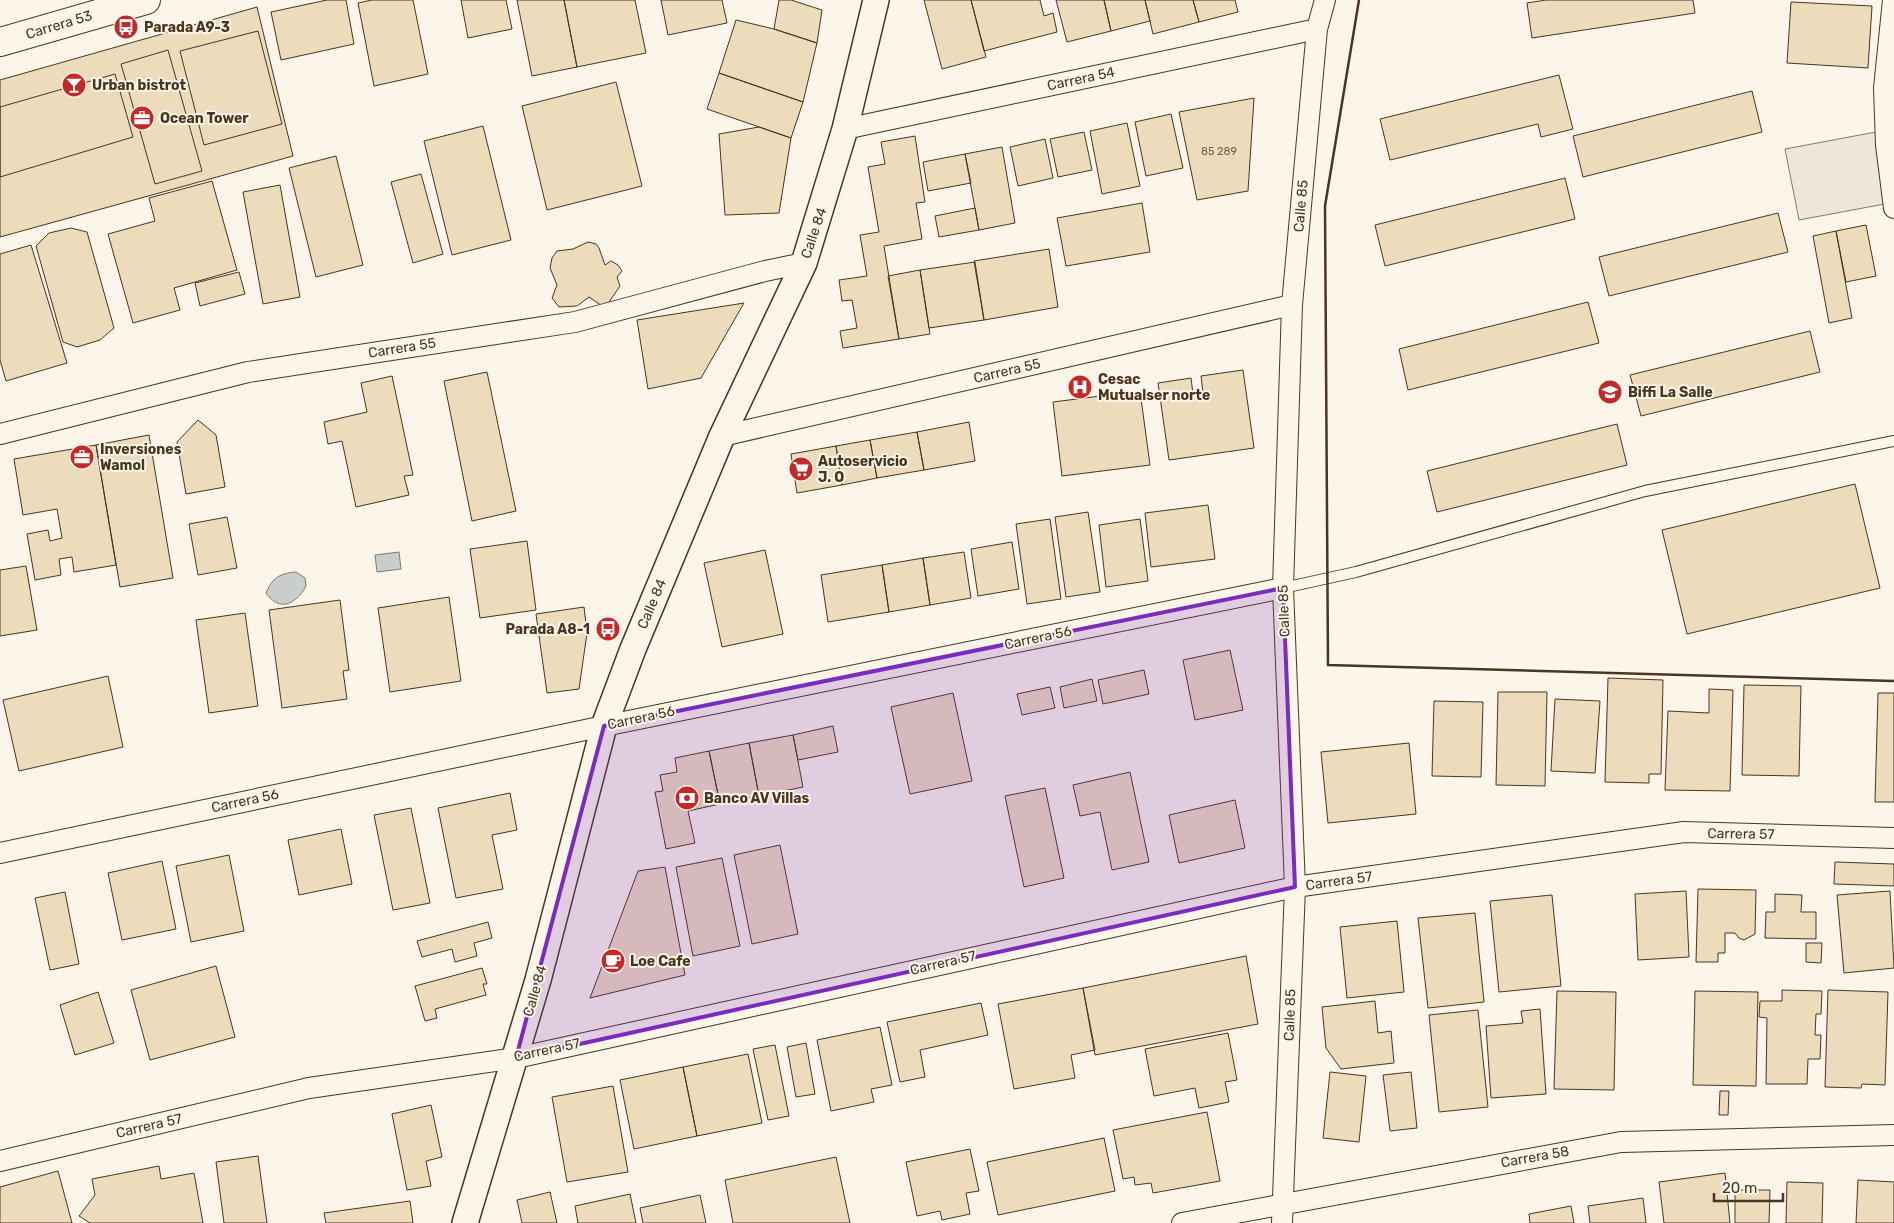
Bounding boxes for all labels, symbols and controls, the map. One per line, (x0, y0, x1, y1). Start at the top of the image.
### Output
street label: Carrera 53 (24, 7, 94, 43)
bus stop icon: Parada A9-3 (113, 14, 139, 40)
place label: Parada A9-3 (144, 19, 230, 36)
street label: Carrera 54 (1046, 63, 1117, 94)
bar icon: Urban bistrot (61, 72, 87, 98)
place label: Urban bistrot (92, 77, 186, 94)
office icon: Ocean Tower (129, 105, 155, 131)
place label: Ocean Tower (160, 110, 249, 127)
house number: 85 289 (1201, 145, 1237, 158)
street label: Calle 85 (1290, 179, 1312, 233)
street label: Calle 84 (797, 205, 831, 261)
street label: Carrera 55 (367, 334, 437, 362)
street label: Carrera 55 (972, 355, 1042, 387)
place label: Cesac Mutualser norte (1098, 371, 1210, 404)
hospital icon: Cesac Mutualser norte (1067, 374, 1093, 400)
school or university icon: Biffi La Salle (1597, 379, 1623, 405)
place label: Biffi La Salle (1628, 384, 1713, 401)
place label: Inversiones Wamol (100, 441, 182, 474)
office icon: Inversiones Wamol (69, 444, 95, 470)
place label: Autoservicio J. O (818, 453, 908, 486)
supermarket icon: Autoservicio J. O (788, 456, 814, 482)
street label: Calle 84 (634, 576, 670, 632)
street label: Calle 85 (1275, 585, 1293, 637)
bus stop icon: Parada A8-1 (595, 616, 621, 642)
place label: Parada A8-1 (505, 621, 590, 638)
street label: Carrera 56 (1003, 623, 1073, 653)
street label: Carrera 56 (606, 703, 676, 733)
bank icon: Banco AV Villas (674, 785, 700, 811)
street label: Carrera 56 (210, 786, 280, 816)
place label: Banco AV Villas (704, 790, 810, 807)
street label: Carrera 57 (1707, 825, 1775, 843)
street label: Carrera 57 (1305, 868, 1373, 894)
street label: Carrera 57 (908, 947, 978, 979)
cafe icon: Loe Cafe (600, 948, 626, 974)
place label: Loe Cafe (630, 953, 691, 970)
street label: Calle 84 (520, 963, 551, 1019)
street label: Calle 85 (1281, 989, 1299, 1041)
street label: Carrera 57 (512, 1035, 582, 1065)
street label: Carrera 57 (114, 1110, 184, 1142)
street label: Carrera 58 (1500, 1143, 1571, 1171)
scale bar (1714, 1170, 1783, 1202)
text: 20 m (1722, 1179, 1757, 1197)

